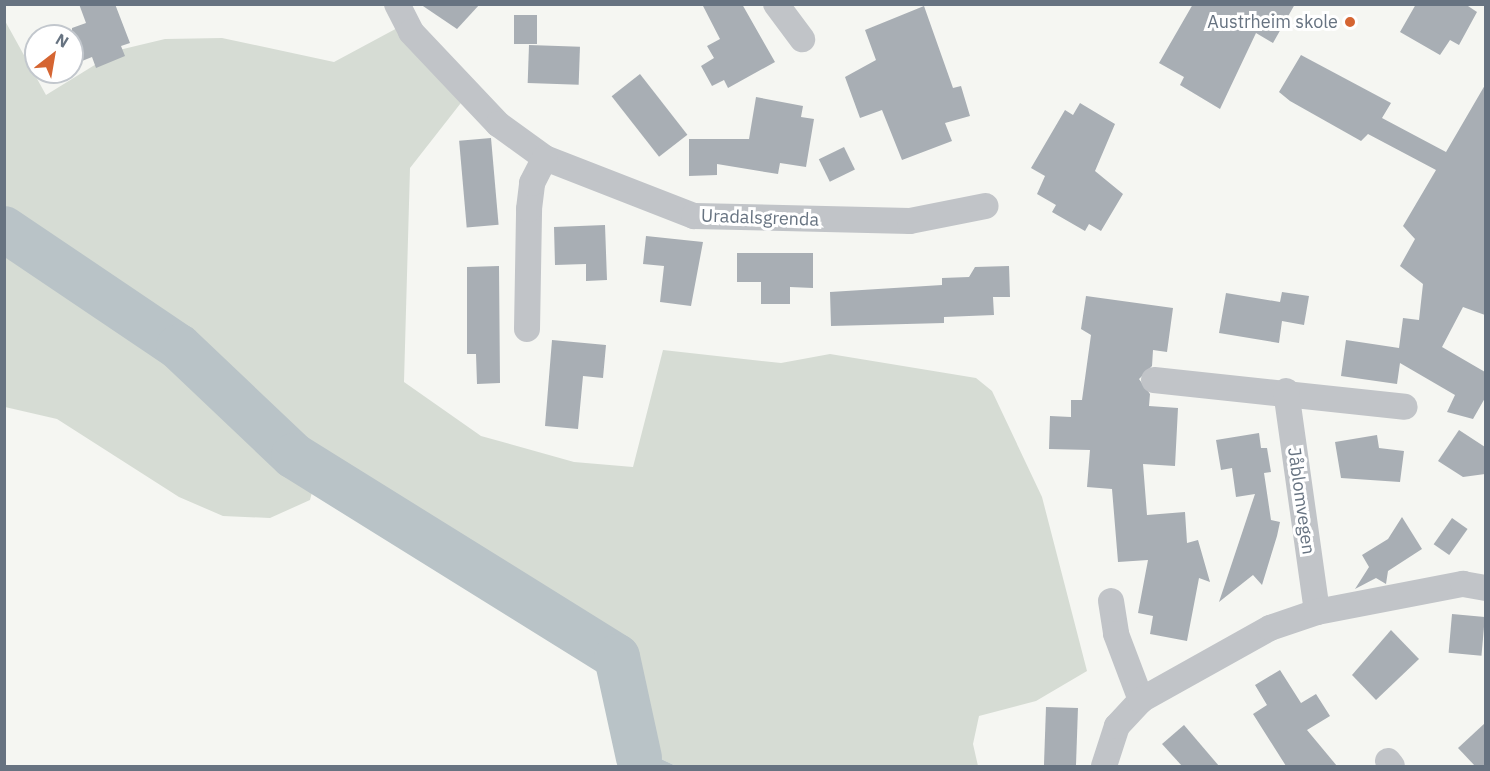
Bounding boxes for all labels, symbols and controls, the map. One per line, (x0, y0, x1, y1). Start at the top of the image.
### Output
place label: Austrheim skole (1207, 11, 1338, 33)
marker: Austrheim skole (1343, 15, 1357, 29)
north arrow (24, 24, 84, 84)
text: N (52, 29, 72, 52)
street label: Uradalsgrenda (701, 205, 819, 231)
street label: Jåblomvegen (1283, 446, 1319, 556)

